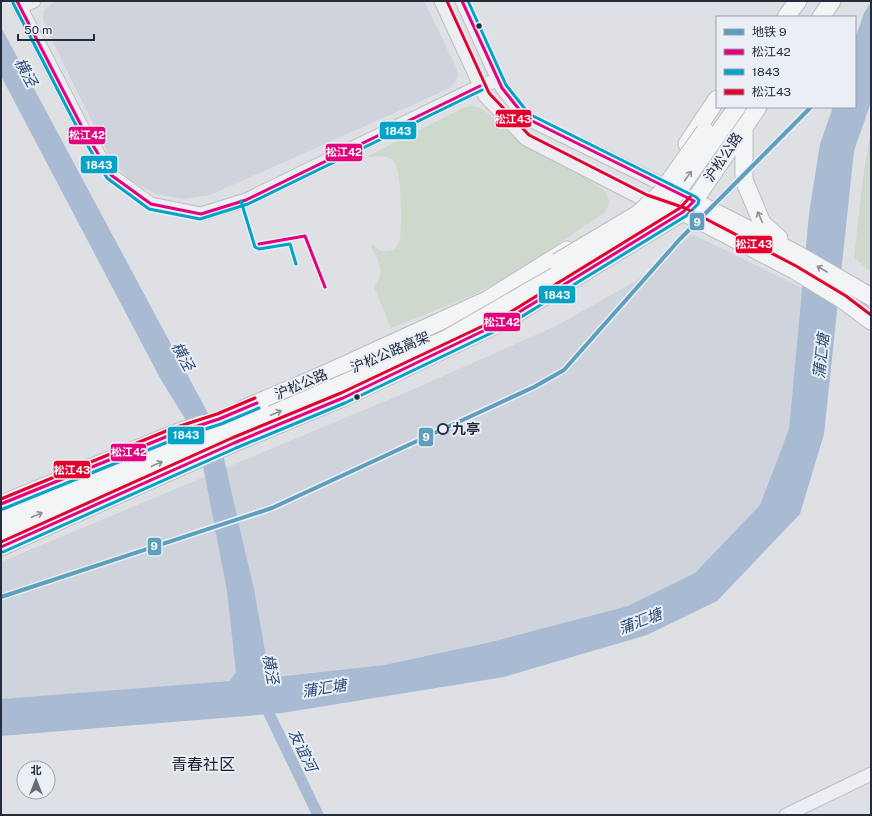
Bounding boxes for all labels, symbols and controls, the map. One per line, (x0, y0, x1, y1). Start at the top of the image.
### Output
scale bar (18, 16, 94, 42)
legend (716, 16, 856, 108)
unlabelled marker (474, 21, 484, 31)
text: 50 m (24, 23, 52, 37)
text: 地铁 9 (752, 25, 786, 39)
text: 松江42 (752, 45, 791, 59)
water label: 横泾 (11, 55, 42, 91)
text: 1843 (752, 65, 780, 79)
text: 松江43 (752, 85, 791, 99)
line badge: 松江43 (495, 109, 532, 128)
text: 松江43 (495, 113, 531, 125)
line badge: 1843 (379, 121, 417, 140)
text: 1843 (385, 125, 411, 137)
line badge: 松江42 (68, 126, 106, 145)
text: 松江42 (69, 129, 105, 141)
street label: 沪松公路 (701, 129, 745, 185)
line badge: 松江42 (325, 143, 363, 162)
text: 松江42 (326, 146, 362, 158)
line badge: 1843 (80, 155, 118, 174)
text: 1843 (86, 159, 112, 171)
one-way arrow (684, 171, 692, 182)
line badge: 9 (689, 212, 705, 231)
one-way arrow (756, 212, 763, 224)
text: 9 (693, 216, 701, 228)
line badge: 松江43 (735, 235, 773, 254)
text: 松江43 (736, 238, 772, 250)
one-way arrow (816, 264, 828, 272)
line badge: 1843 (538, 285, 576, 304)
text: 1843 (544, 289, 570, 301)
line badge: 松江42 (483, 312, 521, 332)
text: 松江42 (484, 316, 520, 328)
street label: 沪松公路高架 (348, 328, 432, 376)
water label: 蒲汇塘 (810, 330, 832, 379)
water label: 横泾 (168, 339, 199, 375)
street label: 沪松公路 (272, 366, 330, 402)
unlabelled marker (352, 392, 362, 402)
one-way arrow (270, 408, 282, 416)
place label: 九亭 (452, 421, 480, 437)
marker: 九亭 (437, 423, 449, 435)
line badge: 1843 (167, 426, 205, 445)
line badge: 9 (418, 427, 434, 447)
text: 1843 (173, 429, 199, 441)
text: 9 (422, 431, 430, 443)
line badge: 松江42 (110, 443, 147, 462)
text: 松江42 (111, 446, 147, 458)
line badge: 松江43 (53, 460, 91, 479)
one-way arrow (150, 460, 162, 467)
text: 松江43 (54, 464, 90, 476)
one-way arrow (30, 510, 42, 518)
line badge: 9 (147, 537, 162, 556)
text: 9 (150, 540, 158, 552)
water label: 蒲汇塘 (616, 604, 667, 637)
water label: 横泾 (260, 653, 283, 687)
water label: 蒲汇塘 (300, 676, 351, 700)
water label: 友谊河 (285, 726, 322, 777)
district label: 青春社区 (171, 755, 235, 774)
north arrow (16, 760, 56, 800)
text: 北 (31, 764, 42, 776)

